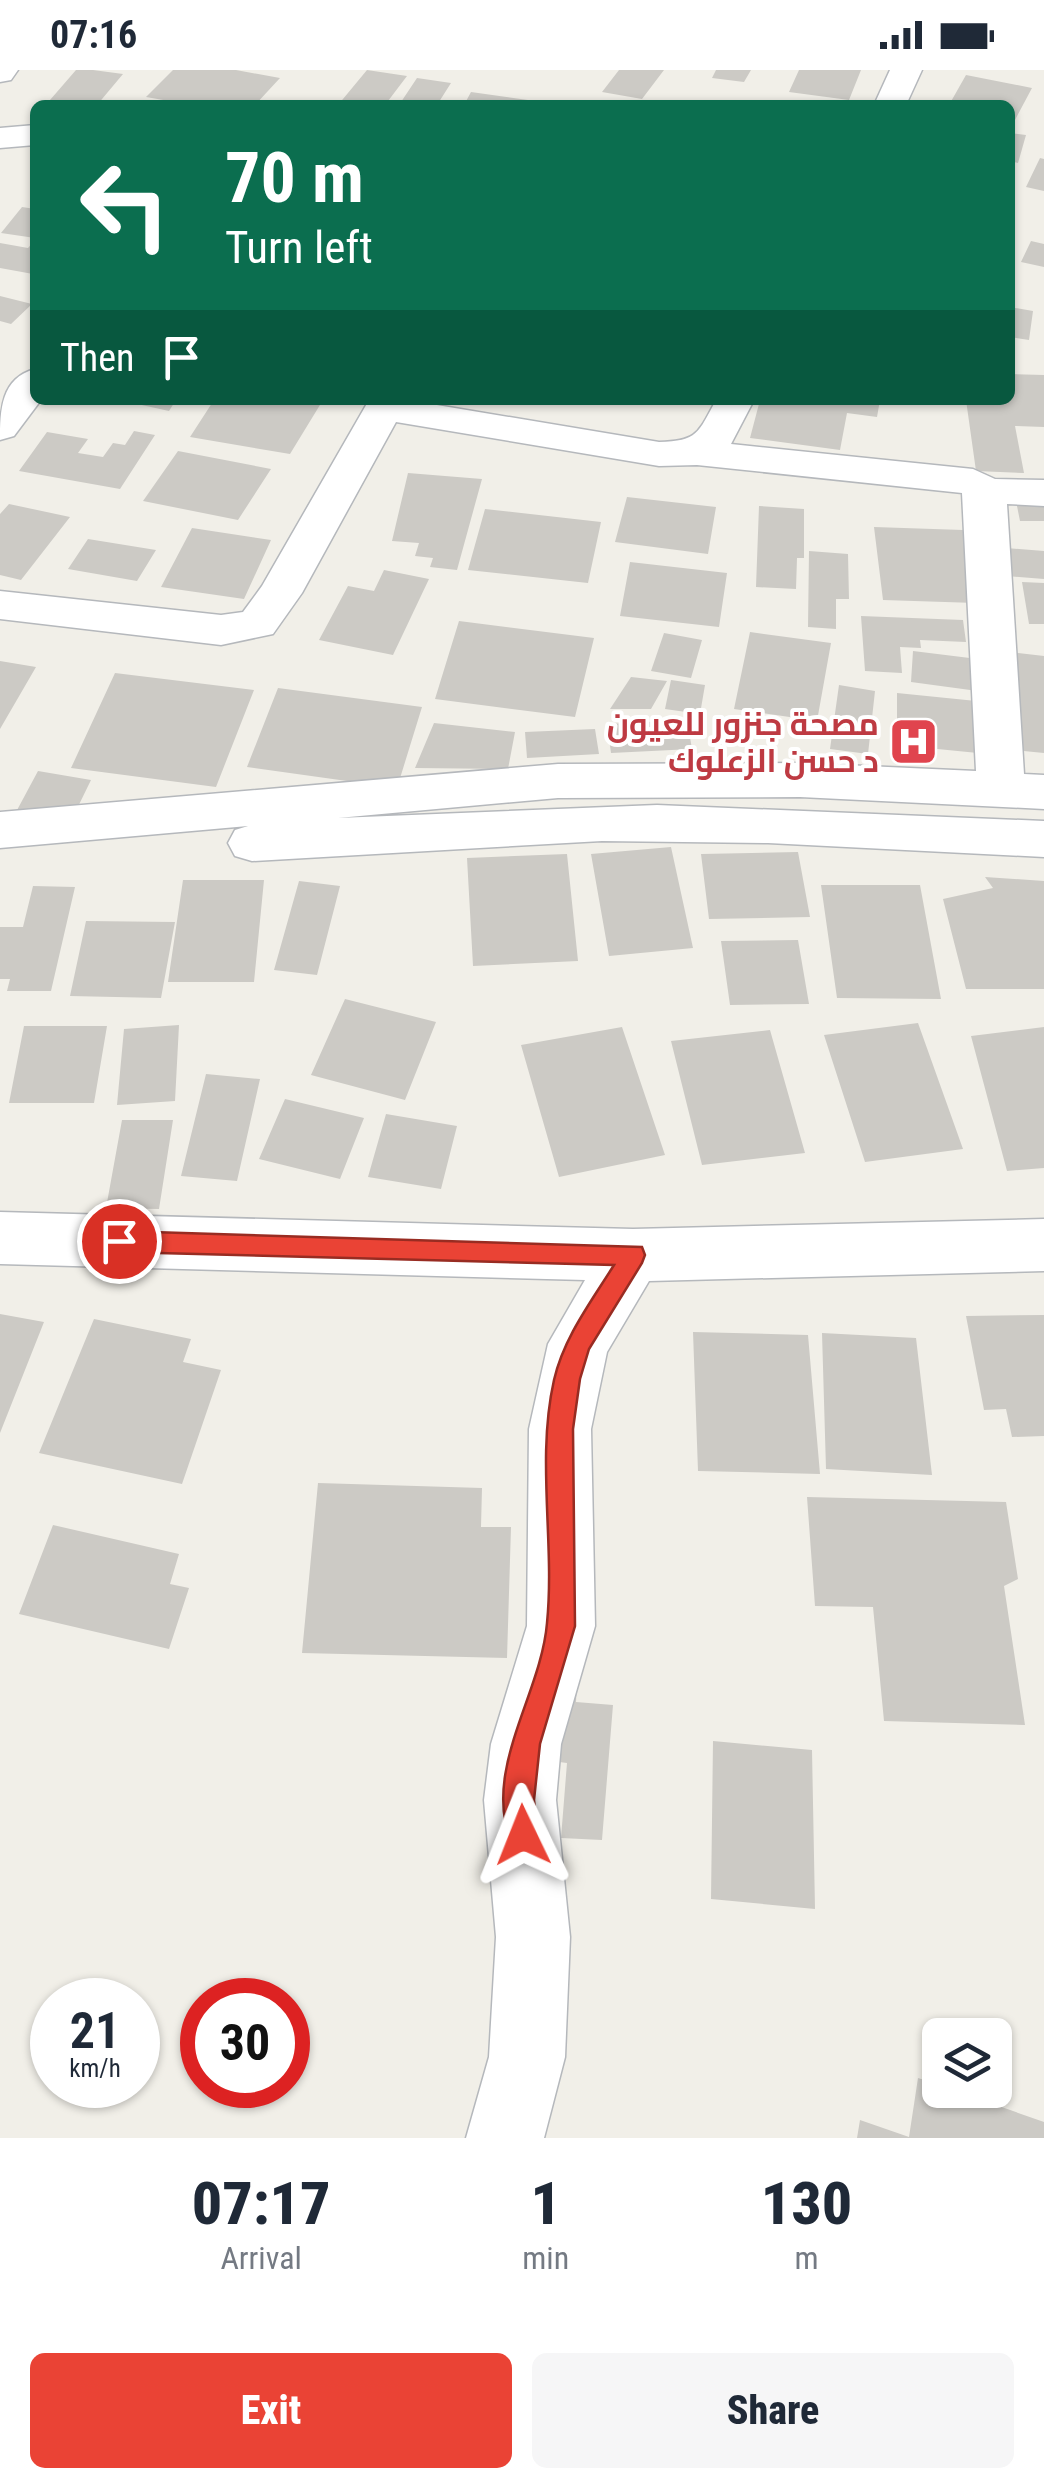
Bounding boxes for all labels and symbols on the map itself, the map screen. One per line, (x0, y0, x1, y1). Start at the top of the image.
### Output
place label: مصحة جنزور للعيون د حسن الزعلوك (607, 705, 879, 780)
hospital icon: مصحة جنزور للعيون د حسن الزعلوك (888, 716, 940, 768)
pin (77, 1199, 162, 1284)
position arrow (471, 1783, 575, 1887)
speed limit sign: 30 (180, 1978, 310, 2108)

